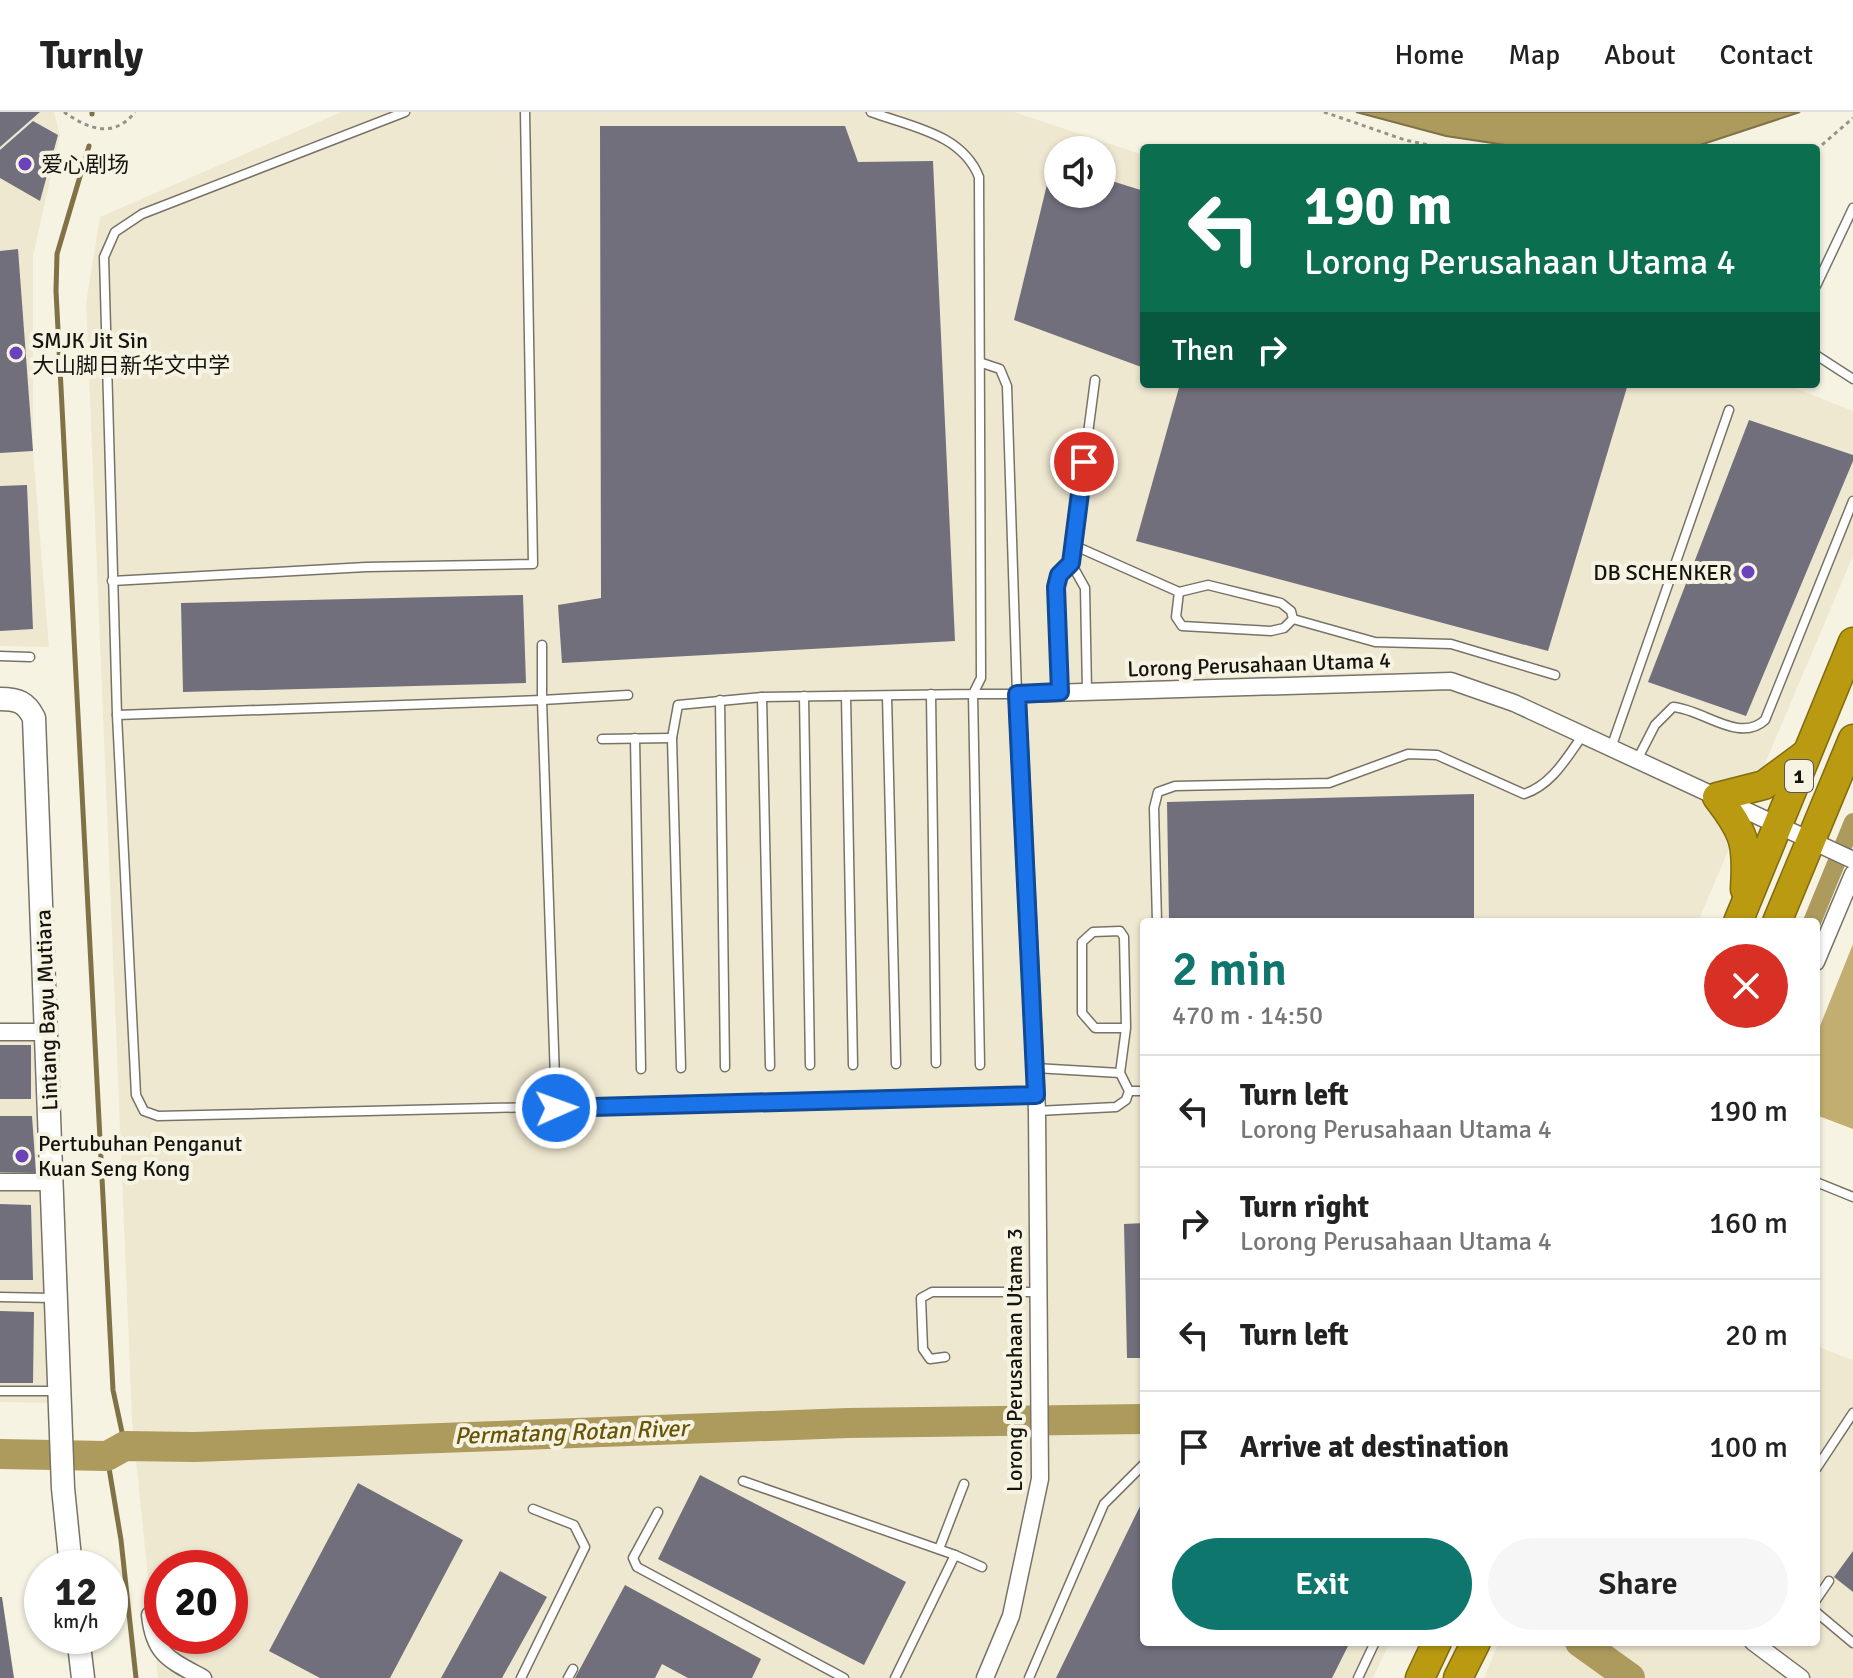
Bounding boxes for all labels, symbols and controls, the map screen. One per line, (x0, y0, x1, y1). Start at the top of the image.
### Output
text: Turnly (40, 32, 143, 79)
text: Home (1395, 38, 1464, 72)
text: Map (1508, 38, 1560, 72)
text: About (1604, 38, 1676, 72)
text: Contact (1720, 38, 1813, 72)
map controls (1044, 136, 1116, 208)
button: sound (1044, 136, 1116, 208)
place label: 爱心剧场 (41, 151, 129, 178)
marker: 爱心剧场 (16, 155, 34, 173)
text: 190 m (1304, 171, 1452, 240)
icon: left (1172, 176, 1276, 280)
text: Lorong Perusahaan Utama 4 (1304, 240, 1736, 285)
place label: SMJK Jit Sin 大山脚日新华文中学 (32, 327, 230, 379)
icon: right (1250, 328, 1294, 372)
text: Then (1172, 332, 1234, 369)
marker: SMJK Jit Sin 大山脚日新华文中学 (7, 344, 25, 362)
pin (1050, 428, 1118, 496)
icon: arrive (1062, 440, 1106, 484)
place label: DB SCHENKER (1593, 559, 1732, 586)
marker: DB SCHENKER (1739, 563, 1757, 581)
street label: Lorong Perusahaan Utama 4 (1127, 646, 1391, 683)
road number: 1 (1785, 760, 1813, 792)
street label: Lintang Bayu Mutiara (29, 909, 64, 1111)
text: 2 min (1172, 940, 1287, 999)
button: close (1704, 944, 1788, 1028)
text: 470 m · 14:50 (1172, 1000, 1323, 1032)
position arrow (514, 1066, 598, 1150)
text: Turn left (1240, 1077, 1349, 1114)
icon: left (1172, 1089, 1216, 1133)
text: 190 m (1709, 1093, 1788, 1130)
text: Lorong Perusahaan Utama 4 (1240, 1114, 1552, 1146)
place label: Pertubuhan Penganut Kuan Seng Kong (38, 1130, 242, 1182)
marker: Pertubuhan Penganut Kuan Seng Kong (13, 1147, 31, 1165)
text: Turn right (1240, 1189, 1369, 1226)
icon: right (1172, 1201, 1216, 1245)
text: 160 m (1709, 1205, 1788, 1242)
text: Lorong Perusahaan Utama 4 (1240, 1226, 1552, 1258)
street label: Lorong Perusahaan Utama 3 (1001, 1228, 1028, 1492)
icon: left (1172, 1313, 1216, 1357)
text: Turn left (1240, 1317, 1349, 1354)
text: 20 m (1725, 1317, 1788, 1354)
water label: Permatang Rotan River (454, 1413, 692, 1451)
icon: arrive (1172, 1425, 1216, 1469)
text: Arrive at destination (1240, 1429, 1509, 1466)
text: 100 m (1709, 1429, 1788, 1466)
button: Exit (1172, 1538, 1472, 1630)
button: Share (1488, 1538, 1788, 1630)
speed limit sign: 20 (144, 1550, 248, 1654)
text: 12 (54, 1567, 98, 1617)
text: km/h (53, 1609, 99, 1634)

